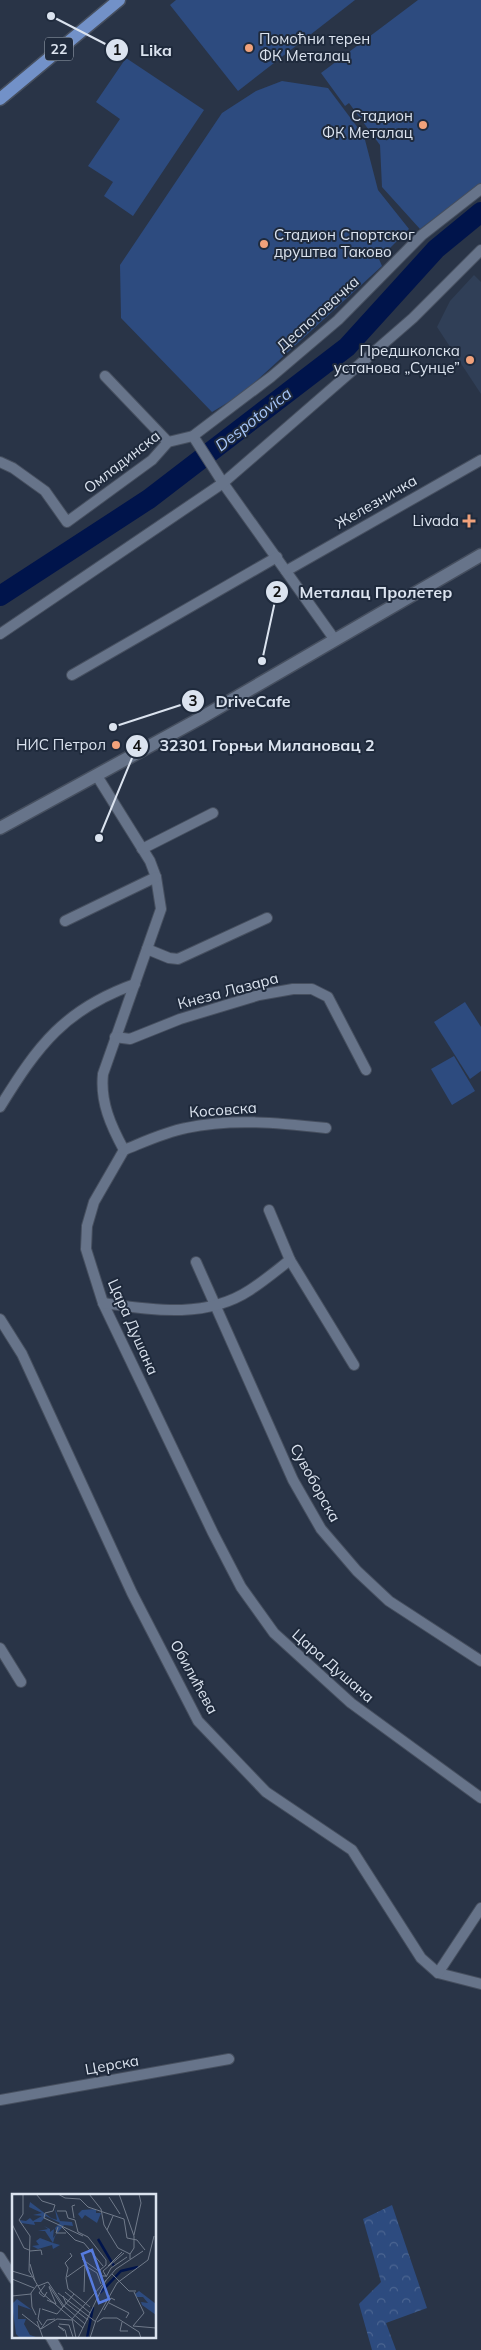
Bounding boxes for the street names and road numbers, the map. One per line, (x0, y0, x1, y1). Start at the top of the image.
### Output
road number: 22 (45, 38, 73, 61)
street label: Деспотовачка (273, 272, 363, 356)
street label: Омладинска (80, 426, 164, 497)
street label: Железничка (331, 470, 420, 533)
street label: Кнеза Лазара (175, 968, 280, 1013)
street label: Косовска (188, 1098, 258, 1121)
street label: Цара Душана (104, 1276, 163, 1378)
street label: Сувоборска (286, 1440, 345, 1525)
street label: Цара Душана (288, 1625, 378, 1707)
street label: Обилићева (166, 1636, 223, 1717)
street label: Церска (84, 2050, 140, 2079)

